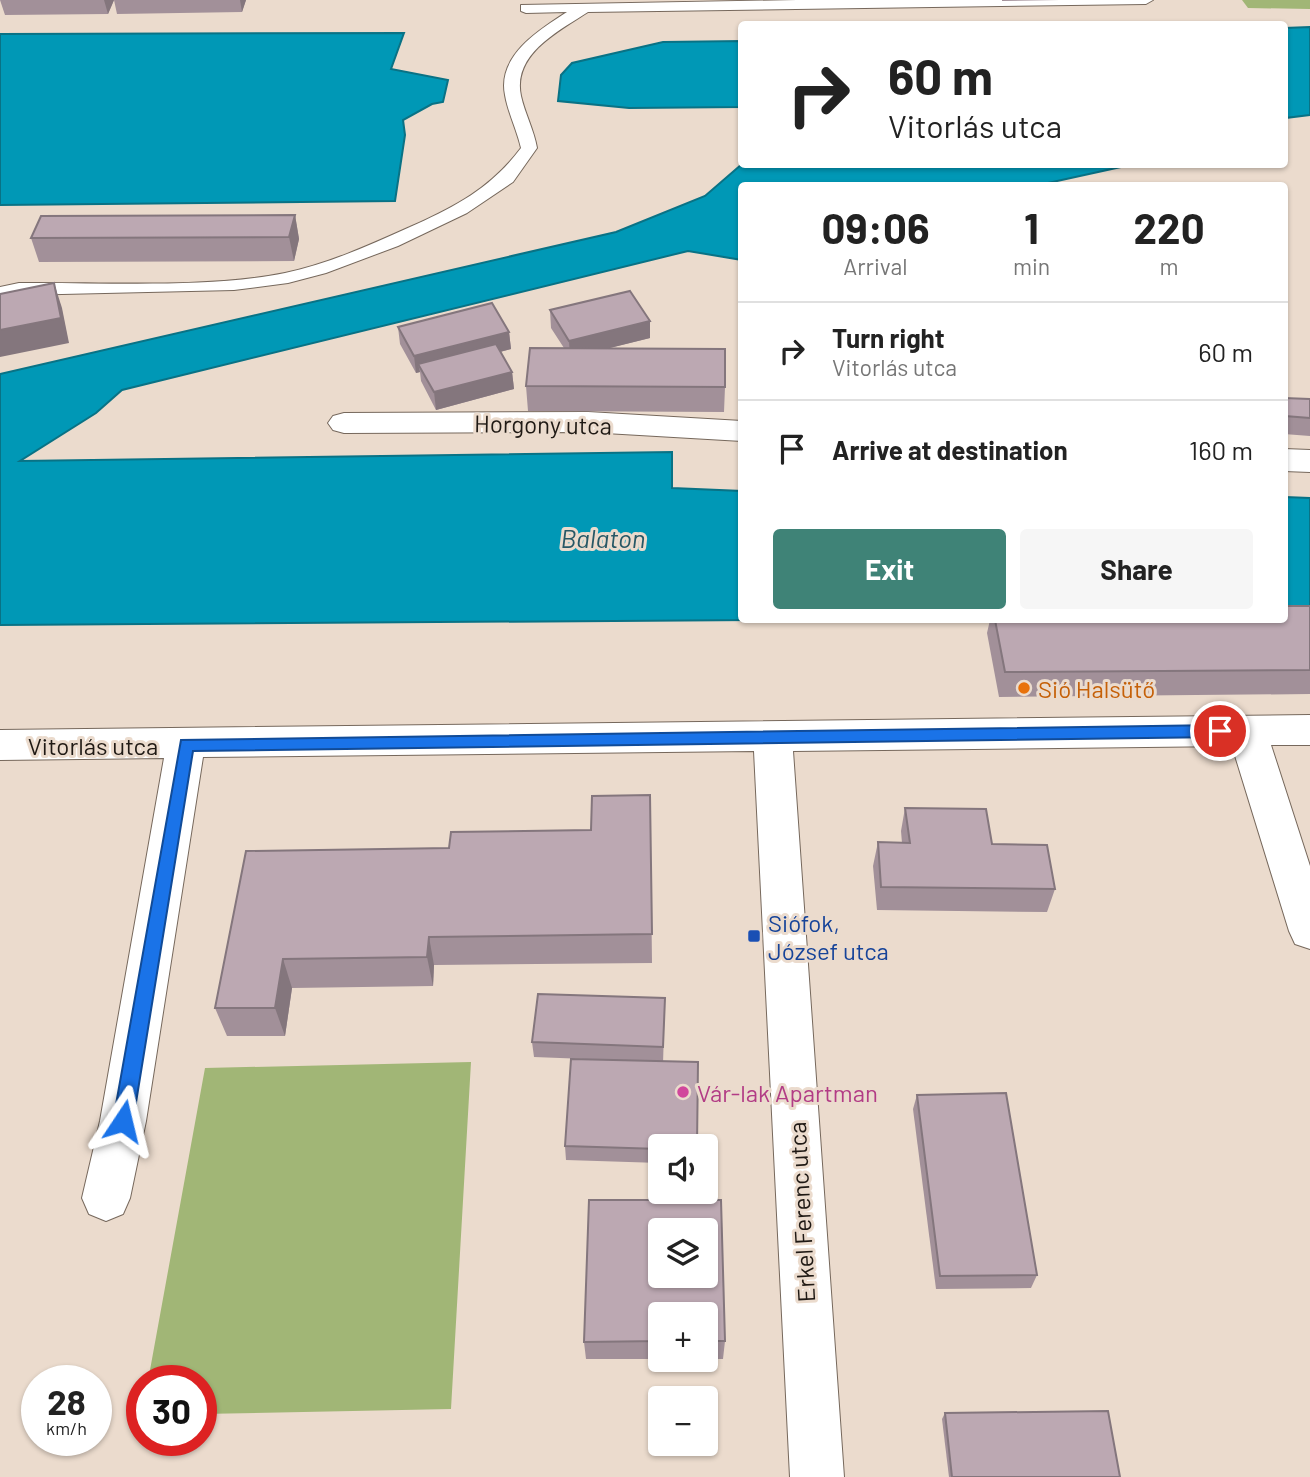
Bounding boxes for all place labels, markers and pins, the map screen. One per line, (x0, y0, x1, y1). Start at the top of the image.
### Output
place label: Sió Halsütő (1038, 674, 1155, 703)
marker: Sió Halsütő (1016, 680, 1032, 696)
pin (1190, 701, 1250, 761)
place label: Siófok, József utca (768, 908, 889, 965)
marker: Siófok, József utca (746, 928, 762, 944)
place label: Vár-lak Apartman (697, 1078, 878, 1107)
marker: Vár-lak Apartman (675, 1084, 691, 1100)

